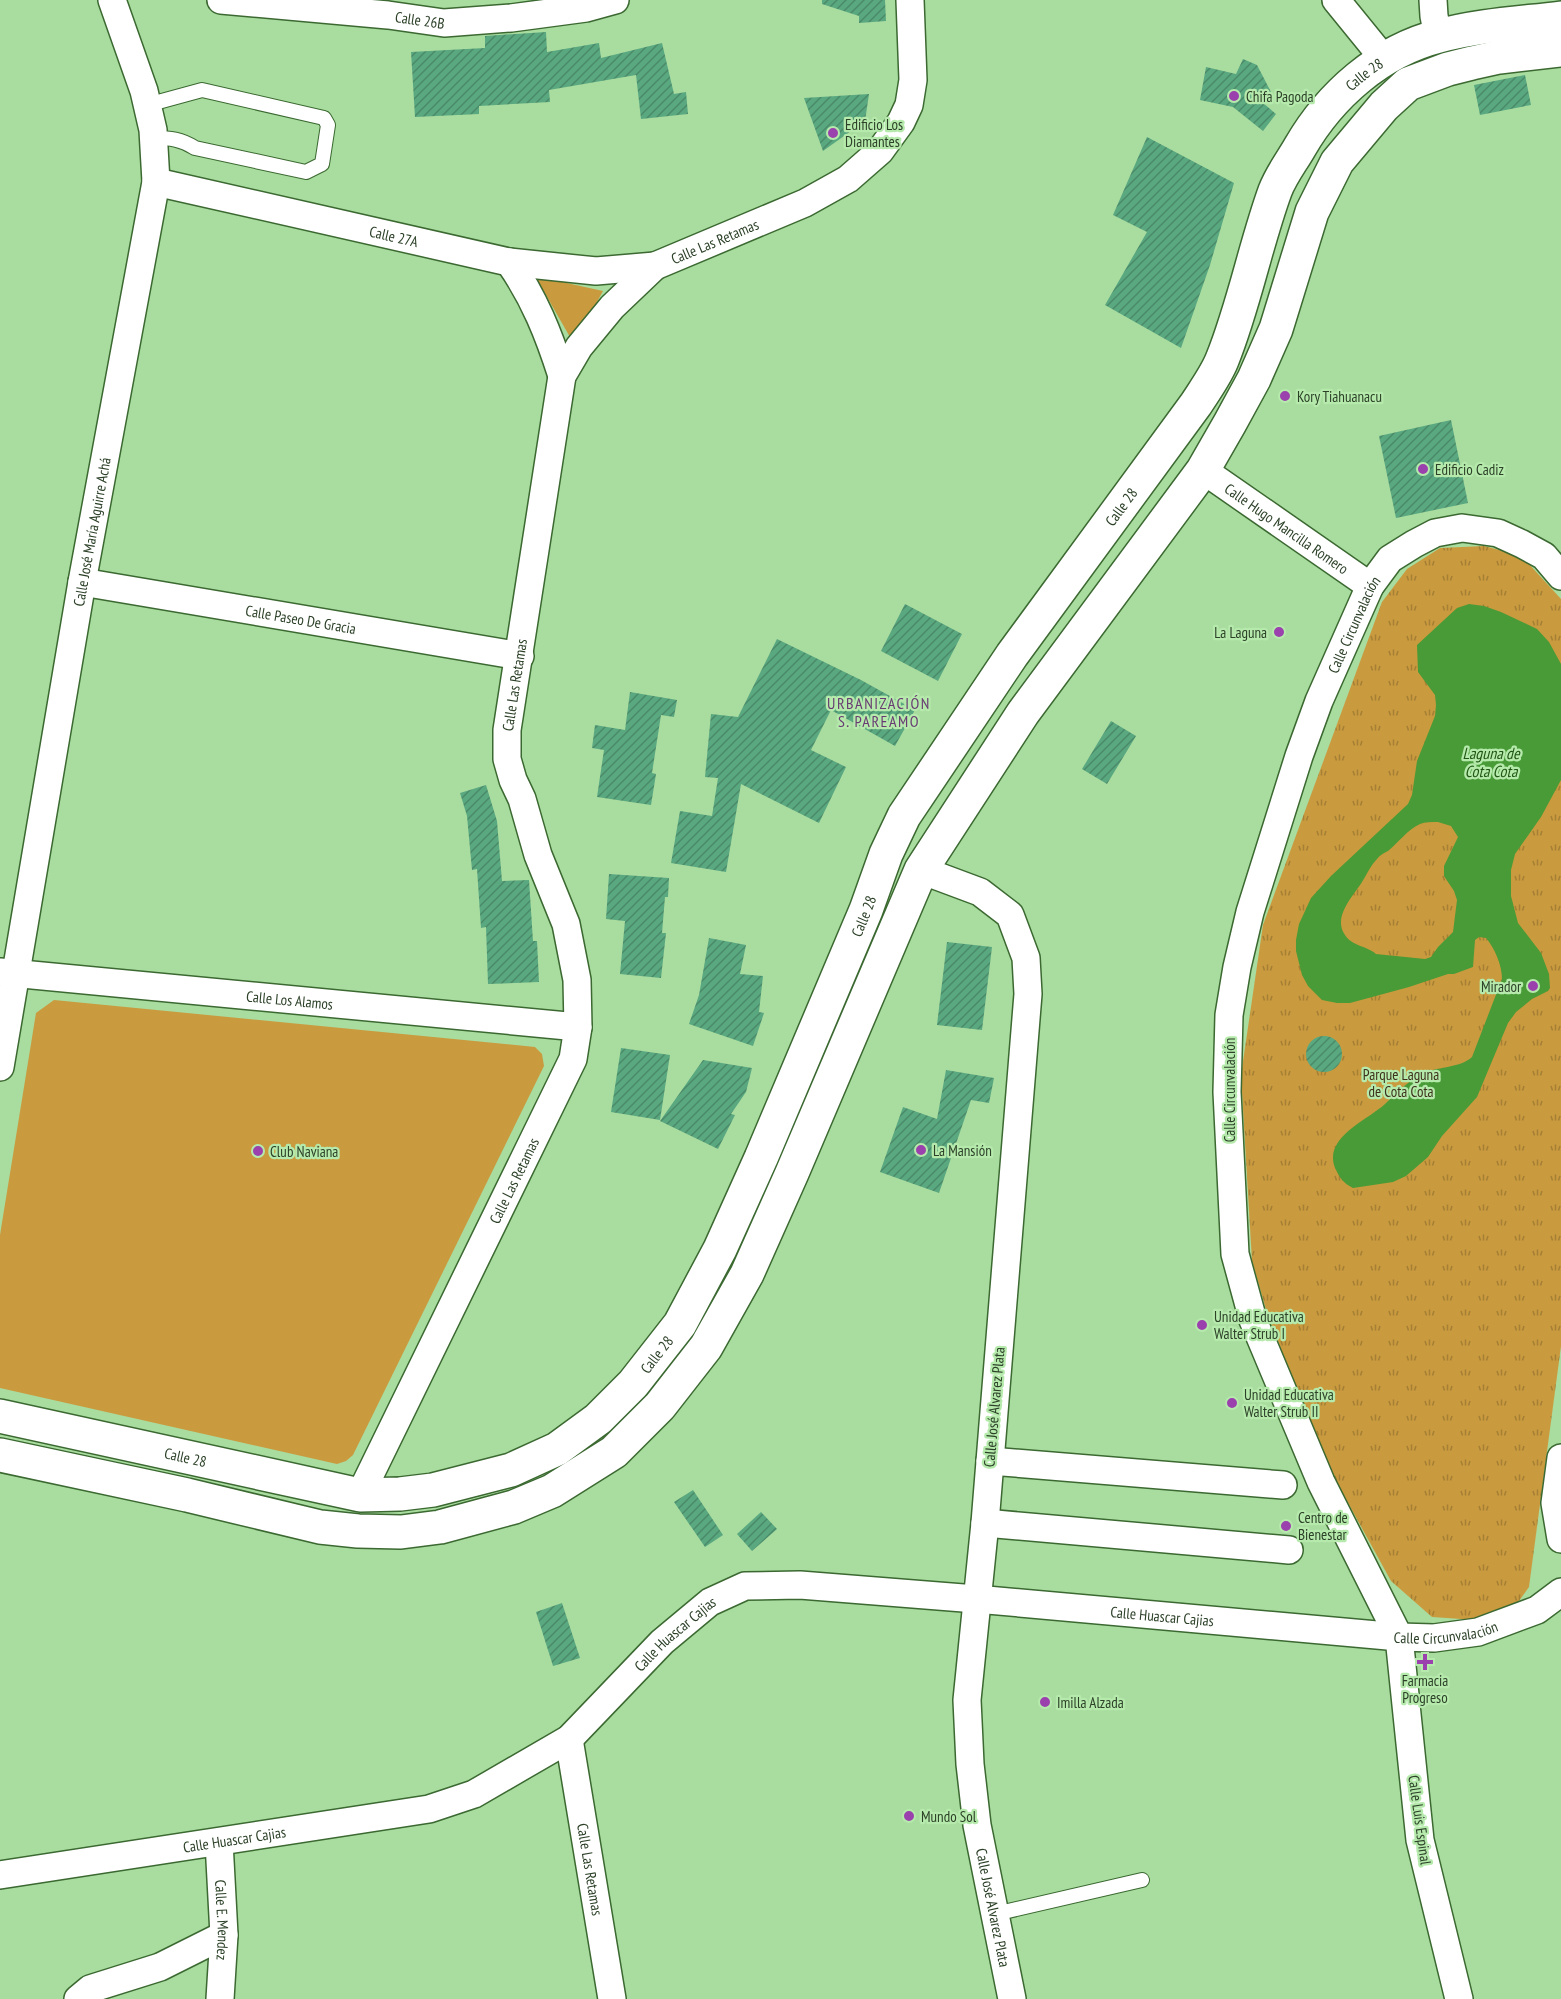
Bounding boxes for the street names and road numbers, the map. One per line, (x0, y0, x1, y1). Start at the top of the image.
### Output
street label: Calle 26B (394, 7, 446, 32)
street label: Calle 28 (1341, 53, 1386, 94)
street label: Calle Las Retamas (668, 214, 761, 268)
street label: Calle 27A (368, 221, 421, 251)
street label: Calle José María Aguirre Achá (69, 456, 114, 608)
street label: Calle Hugo Mancilla Romero (1221, 479, 1352, 578)
street label: Calle 28 (1101, 484, 1141, 529)
street label: Calle Circunvalación (1323, 572, 1384, 676)
street label: Calle Paseo De Gracia (244, 600, 358, 638)
street label: Calle Las Retamas (497, 637, 531, 732)
street label: Calle 28 (846, 893, 880, 939)
street label: Calle Los Alamos (246, 986, 334, 1013)
street label: Calle Circunvalación (1220, 1038, 1239, 1142)
street label: Calle Las Retamas (485, 1134, 543, 1227)
street label: Calle 28 (636, 1332, 677, 1377)
street label: Calle José Alvarez Plata (979, 1346, 1009, 1468)
street label: Calle 28 (163, 1443, 208, 1471)
street label: Calle Huascar Cajias (630, 1591, 718, 1675)
street label: Calle Huascar Cajias (1110, 1602, 1215, 1630)
street label: Calle Circunvalación (1393, 1616, 1500, 1648)
street label: Calle Luis Espinal (1404, 1774, 1436, 1867)
street label: Calle Huascar Cajias (182, 1822, 287, 1856)
street label: Calle Las Retamas (574, 1822, 608, 1917)
street label: Calle José Alvarez Plata (972, 1847, 1015, 1968)
street label: Calle E. Mendez (212, 1879, 234, 1961)

